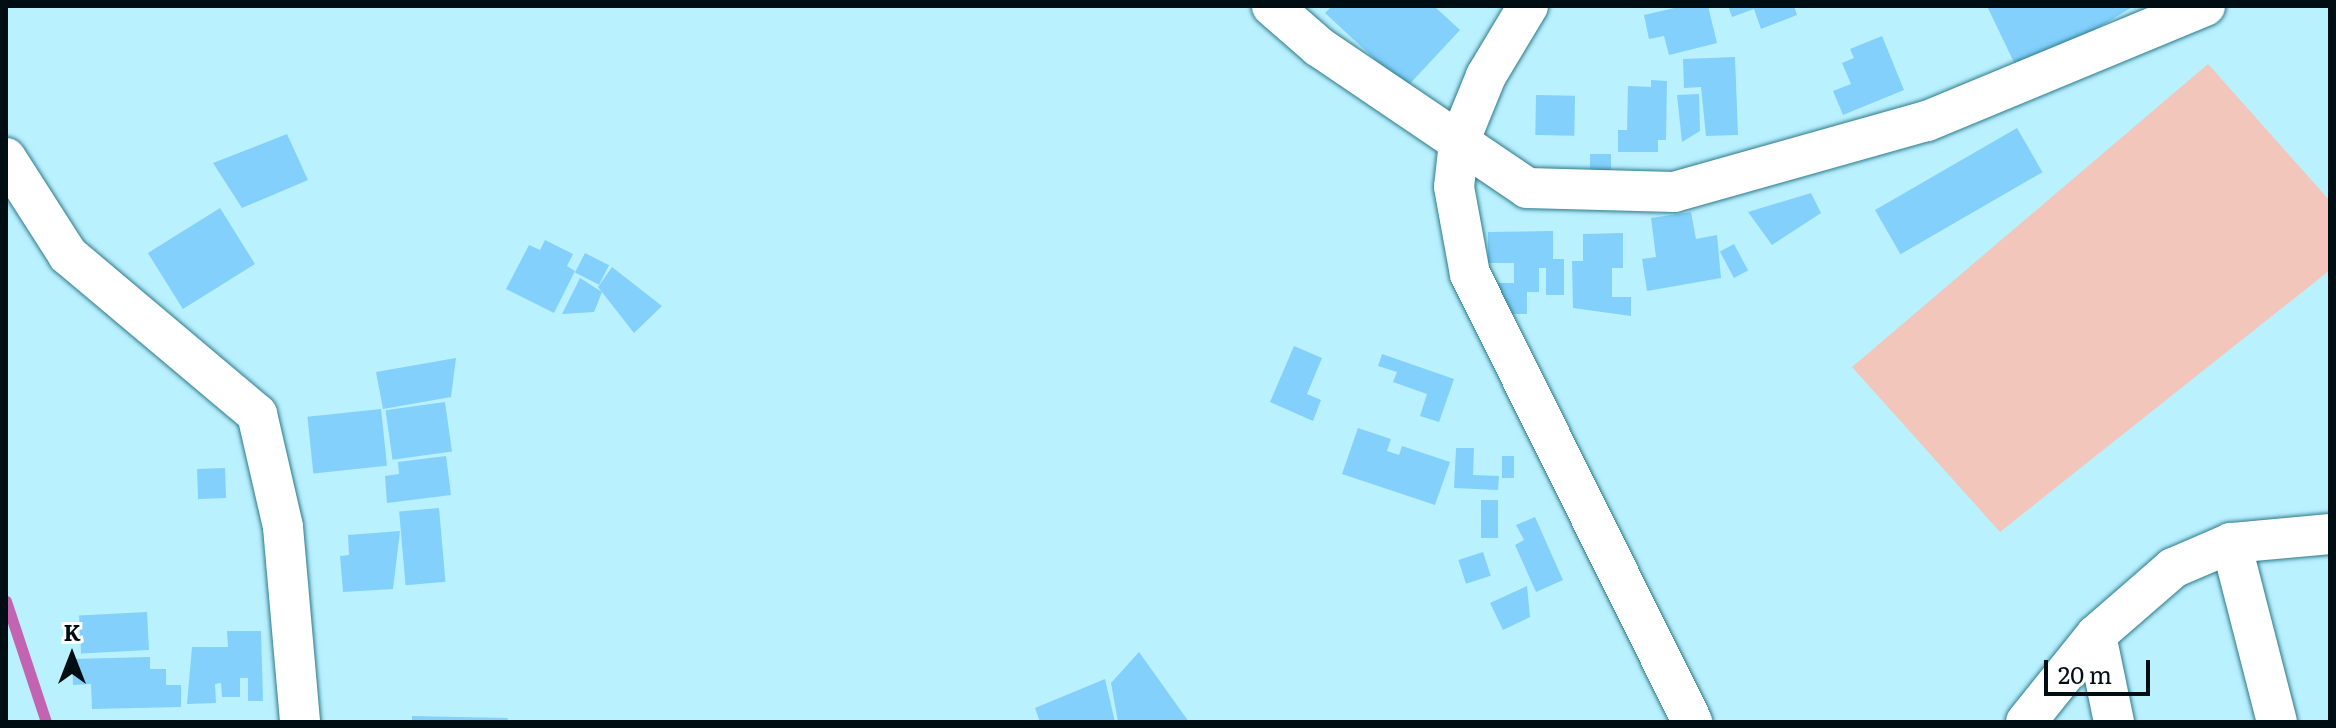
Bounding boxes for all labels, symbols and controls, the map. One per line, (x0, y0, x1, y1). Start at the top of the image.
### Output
text: K (63, 615, 81, 648)
north arrow (32, 616, 112, 696)
scale bar (2048, 644, 2154, 694)
text: 20 m (2058, 656, 2112, 691)

